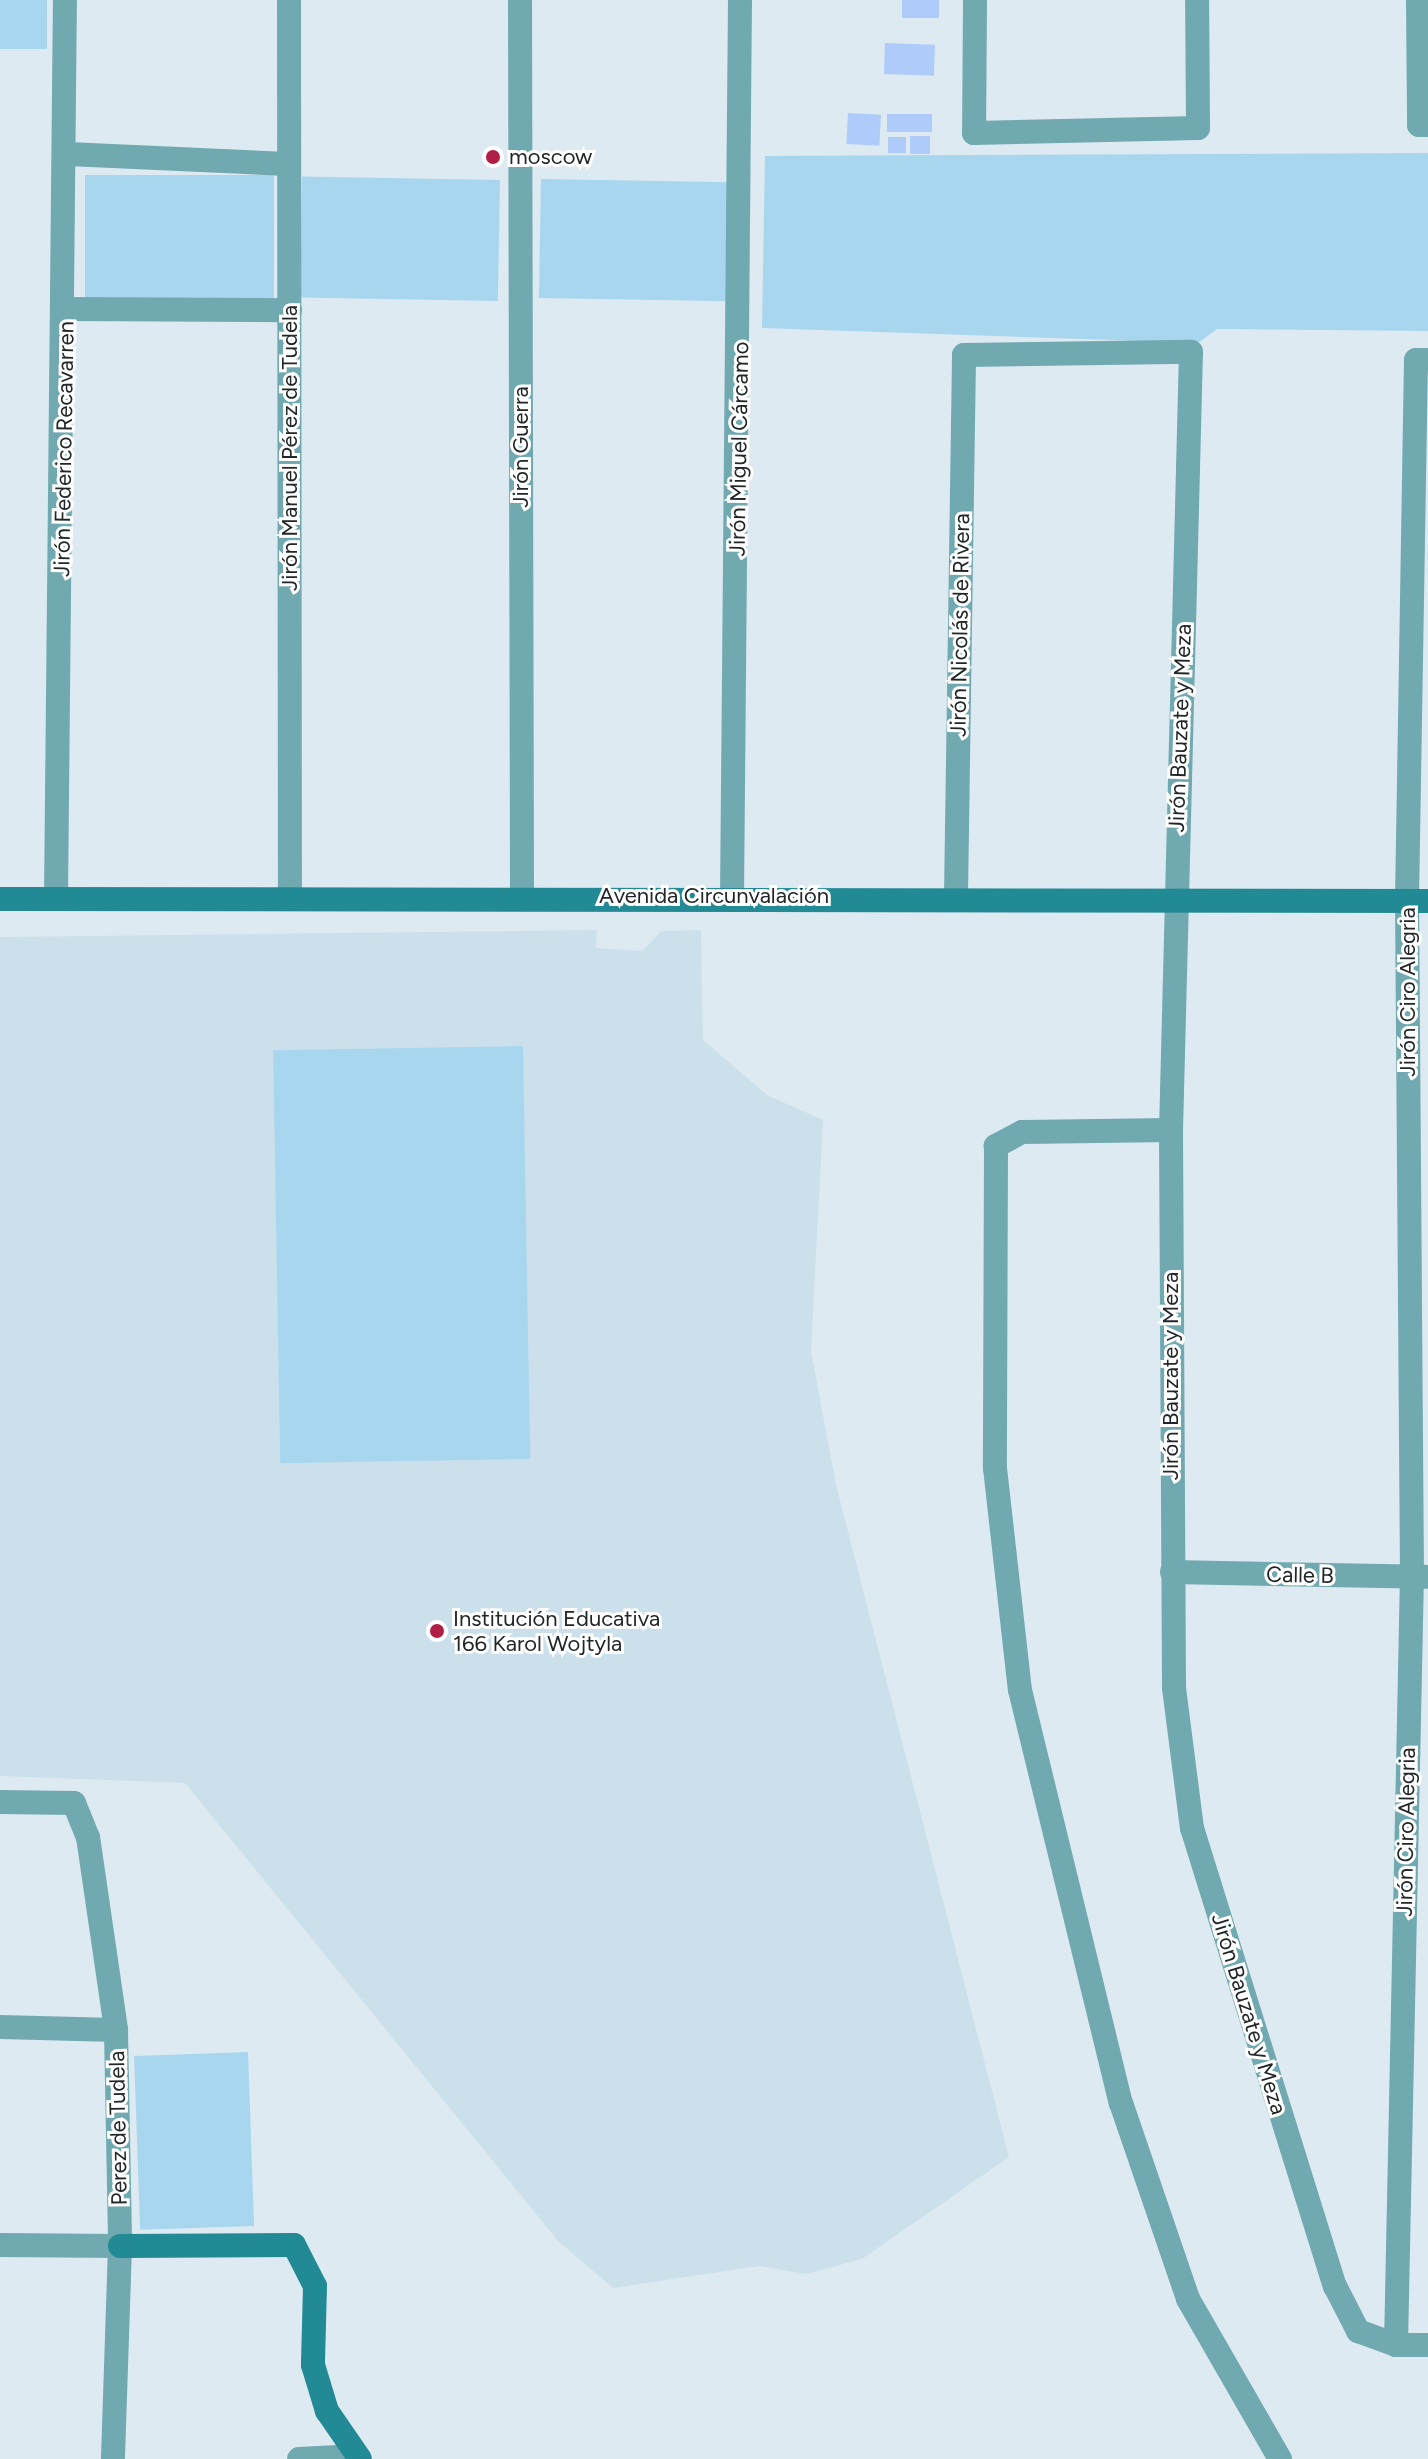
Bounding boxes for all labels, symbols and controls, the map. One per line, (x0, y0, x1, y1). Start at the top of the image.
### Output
place label: moscow (509, 144, 592, 170)
marker: moscow (484, 148, 502, 166)
street label: Jirón Manuel Pérez de Tudela (277, 305, 303, 591)
street label: Jirón Federico Recavarren (49, 321, 79, 577)
street label: Jirón Miguel Cárcamo (724, 341, 754, 557)
street label: Jirón Guerra (508, 386, 534, 508)
street label: Jirón Nicolás de Rivera (945, 513, 975, 737)
street label: Jirón Bauzate y Meza (1163, 623, 1197, 833)
street label: Avenida Circunvalación (599, 883, 829, 909)
street label: Jirón Ciro Alegria (1395, 907, 1421, 1077)
street label: Jirón Bauzate y Meza (1158, 1272, 1184, 1480)
street label: Calle B (1266, 1561, 1334, 1589)
place label: Institución Educativa 166 Karol Wojtyla (453, 1605, 660, 1656)
marker: Institución Educativa 166 Karol Wojtyla (428, 1622, 446, 1640)
street label: Jirón Ciro Alegria (1391, 1747, 1421, 1917)
street label: Jirón Bauzate y Meza (1206, 1910, 1292, 2118)
street label: Perez de Tudela (103, 2050, 133, 2206)

